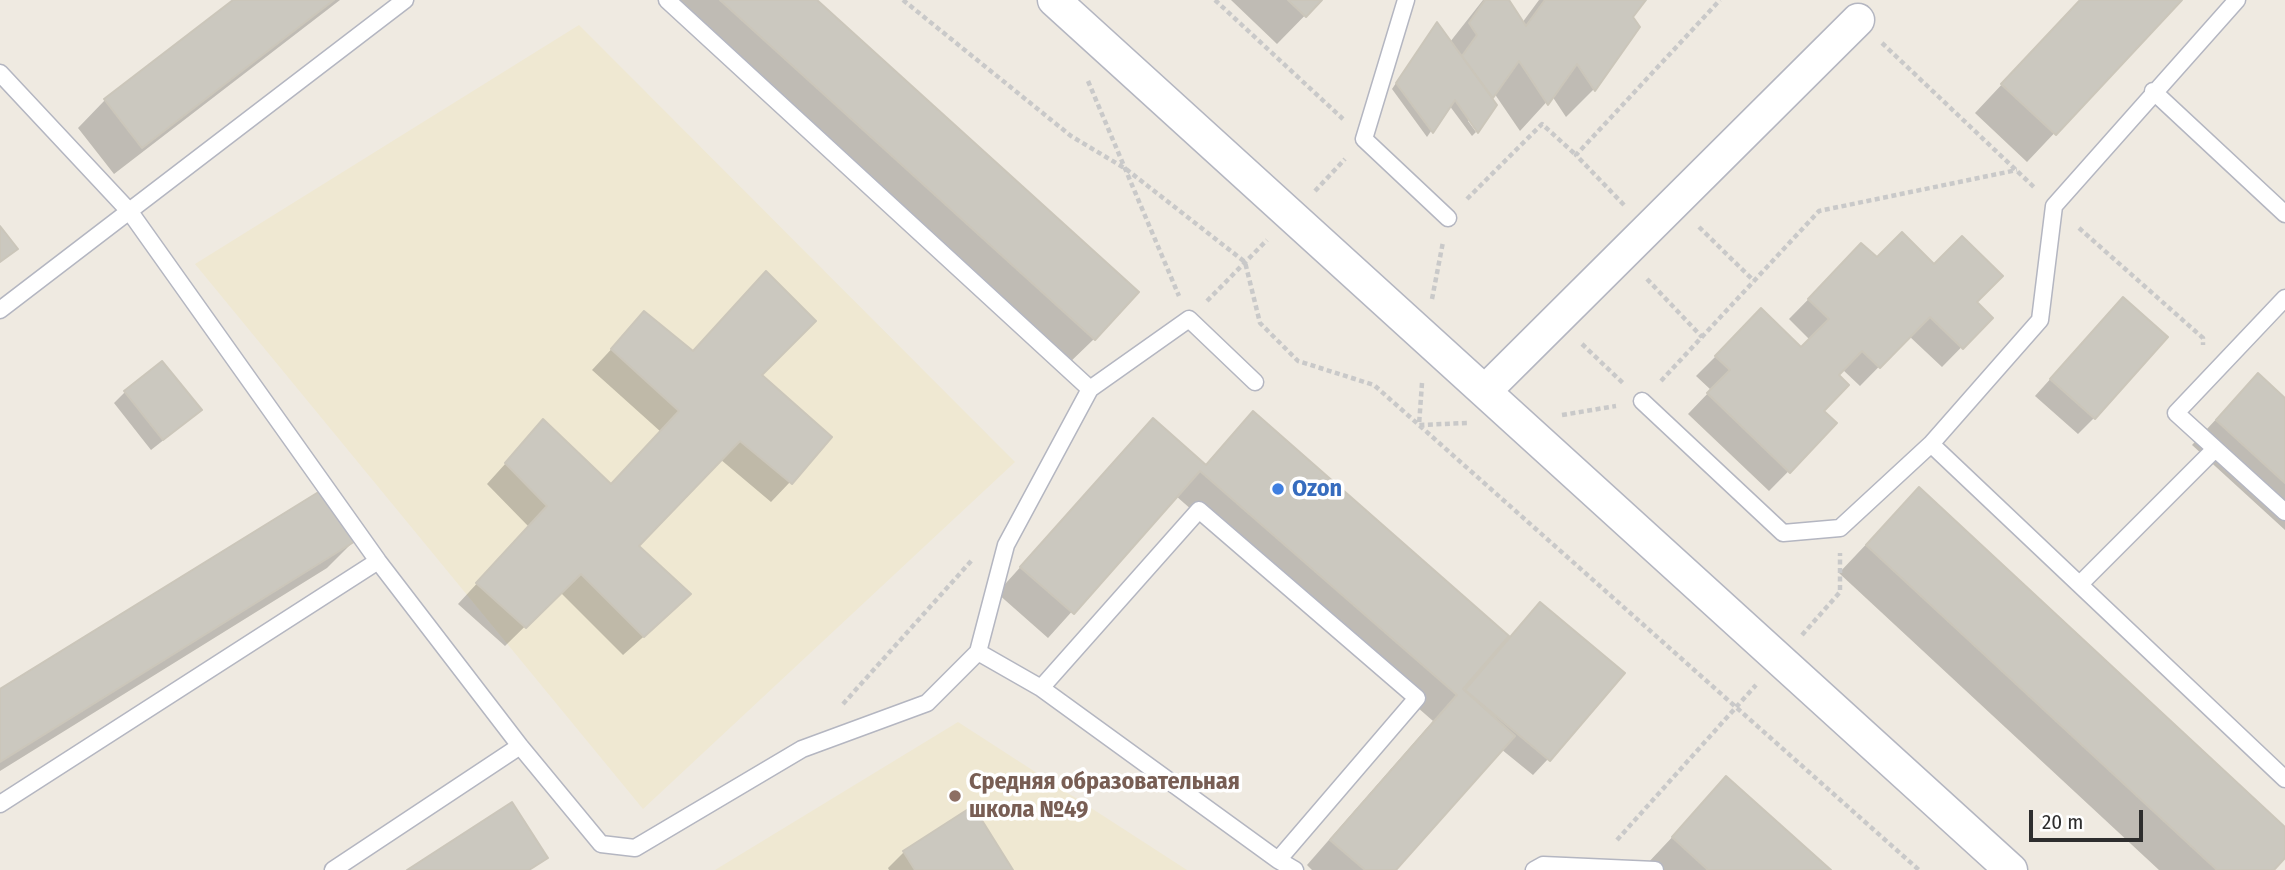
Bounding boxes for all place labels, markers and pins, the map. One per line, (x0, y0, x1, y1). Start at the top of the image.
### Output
place label: Ozon (1292, 475, 1342, 503)
marker: Ozon (1270, 481, 1286, 497)
place label: Средняя образовательная школа №49 (969, 768, 1240, 824)
marker: Средняя образовательная школа №49 (947, 788, 963, 804)

